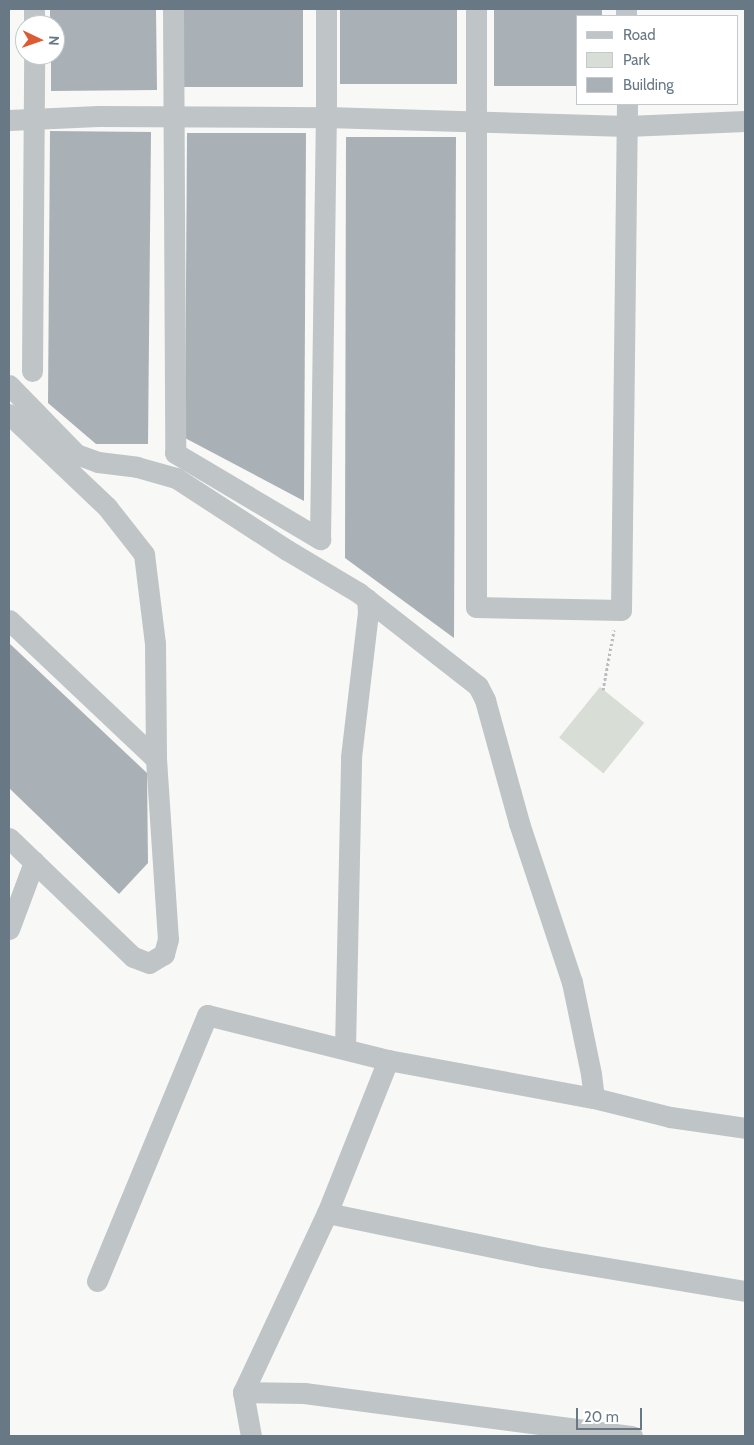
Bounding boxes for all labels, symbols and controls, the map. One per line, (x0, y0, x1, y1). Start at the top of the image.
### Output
north arrow (15, 15, 65, 65)
legend (576, 15, 739, 105)
text: Road (623, 26, 656, 44)
text: N (45, 35, 63, 46)
text: Park (623, 51, 650, 69)
text: Building (623, 76, 674, 94)
scale bar (579, 1398, 645, 1430)
text: 20 m (584, 1408, 619, 1426)

